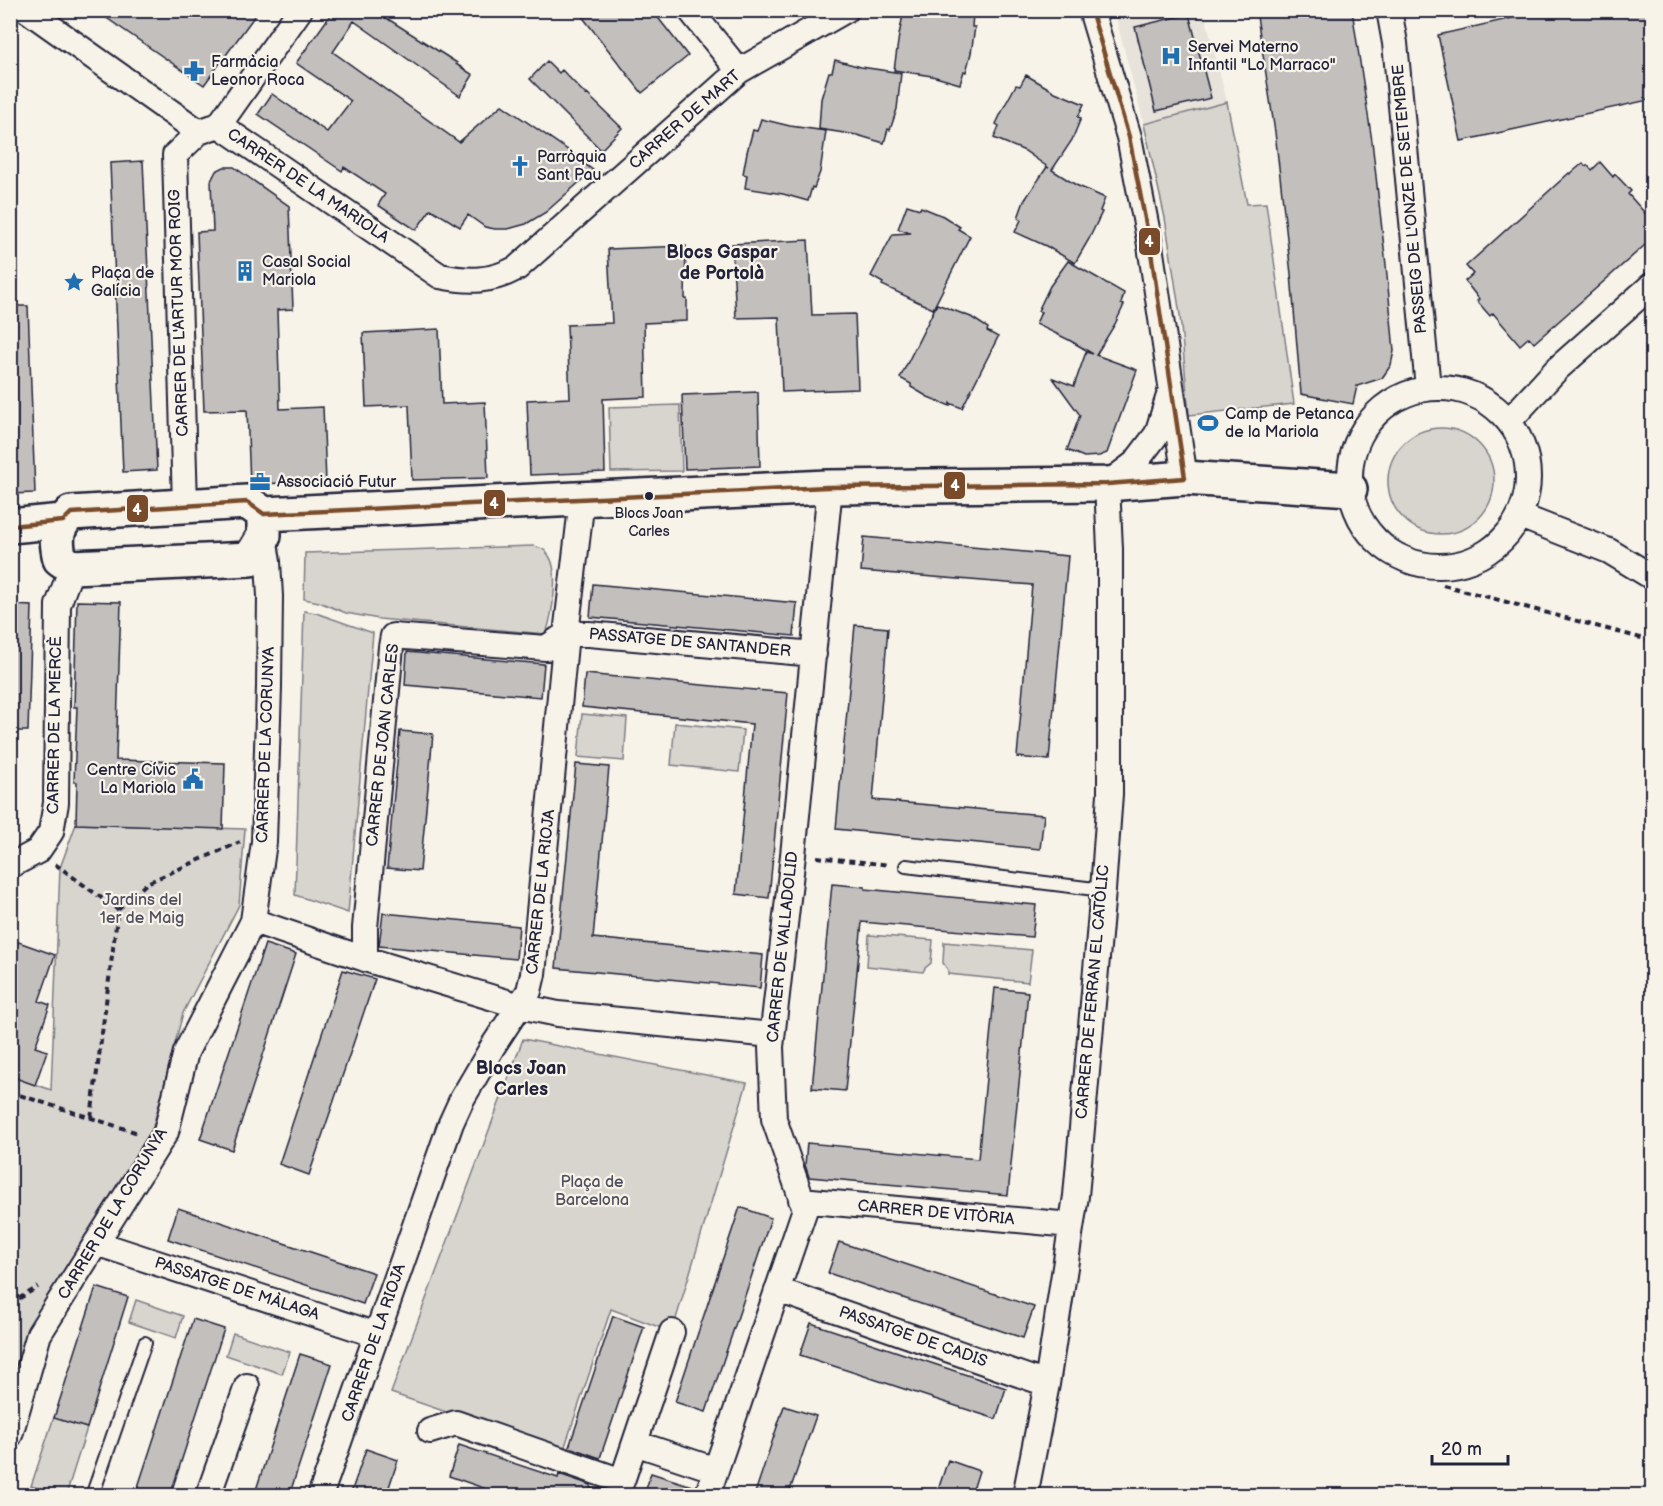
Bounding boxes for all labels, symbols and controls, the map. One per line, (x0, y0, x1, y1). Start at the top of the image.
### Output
place label: Servei Materno Infantil "Lo Marraco" (1188, 38, 1336, 75)
hospital icon: Servei Materno Infantil "Lo Marraco" (1159, 44, 1183, 68)
place label: Farmàcia Leonor Roca (211, 53, 305, 90)
pharmacy icon: Farmàcia Leonor Roca (182, 59, 206, 83)
street label: PASSEIG DE L'ONZE DE SETEMBRE (1389, 64, 1431, 334)
street label: CARRER DE MART (625, 66, 745, 174)
street label: CARRER DE LA MARIOLA (223, 125, 393, 247)
place label: Parròquia Sant Pau (537, 148, 607, 185)
church icon: Parròquia Sant Pau (508, 154, 532, 178)
street label: CARRER DE L'ARTUR MOR ROIG (165, 189, 193, 437)
line badge: 4 (1138, 227, 1161, 256)
text: 4 (1144, 233, 1154, 252)
district label: Blocs Gaspar de Portolà (666, 242, 778, 284)
place label: Casal Social Mariola (262, 253, 351, 290)
building icon: Casal Social Mariola (233, 259, 257, 283)
place label: Plaça de Galícia (91, 264, 155, 301)
place icon: Plaça de Galícia (62, 270, 86, 294)
place label: Camp de Petanca de la Mariola (1225, 405, 1354, 442)
sports icon: Camp de Petanca de la Mariola (1196, 411, 1220, 435)
office icon: Associació Futur (248, 470, 272, 494)
line badge: 4 (943, 471, 966, 500)
place label: Associació Futur (277, 473, 396, 492)
text: 4 (950, 477, 960, 496)
line badge: 4 (483, 489, 506, 517)
marker: Blocs Joan Carles (643, 490, 655, 502)
line badge: 4 (126, 494, 149, 523)
text: 4 (489, 495, 499, 514)
text: 4 (132, 501, 142, 520)
place label: Blocs Joan Carles (615, 505, 683, 540)
street label: PASSATGE DE SANTANDER (588, 625, 792, 661)
street label: CARRER DE LA MERCÈ (42, 636, 66, 814)
street label: CARRER DE JOAN CARLES (363, 643, 403, 847)
street label: CARRER DE LA CORUNYA (253, 646, 279, 843)
place label: Centre Cívic La Mariola (87, 761, 176, 798)
public building icon: Centre Cívic La Mariola (181, 767, 205, 791)
street label: CARRER DE LA RIOJA (523, 808, 559, 975)
street label: CARRER DE VALLADOLID (764, 850, 802, 1044)
street label: CARRER DE FERRAN EL CATÒLIC (1070, 864, 1114, 1120)
park label: Jardins del 1er de Maig (100, 891, 184, 928)
district label: Blocs Joan Carles (476, 1058, 566, 1100)
street label: CARRER DE LA CORUNYA (54, 1125, 172, 1303)
park label: Plaça de Barcelona (555, 1173, 629, 1210)
street label: CARRER DE VITÒRIA (857, 1195, 1016, 1229)
street label: PASSATGE DE MÀLAGA (152, 1252, 323, 1325)
street label: CARRER DE LA RIOJA (338, 1261, 410, 1425)
street label: PASSATGE DE CADIS (836, 1303, 990, 1371)
scale bar (1432, 1428, 1508, 1466)
text: 20 m (1441, 1439, 1482, 1460)

